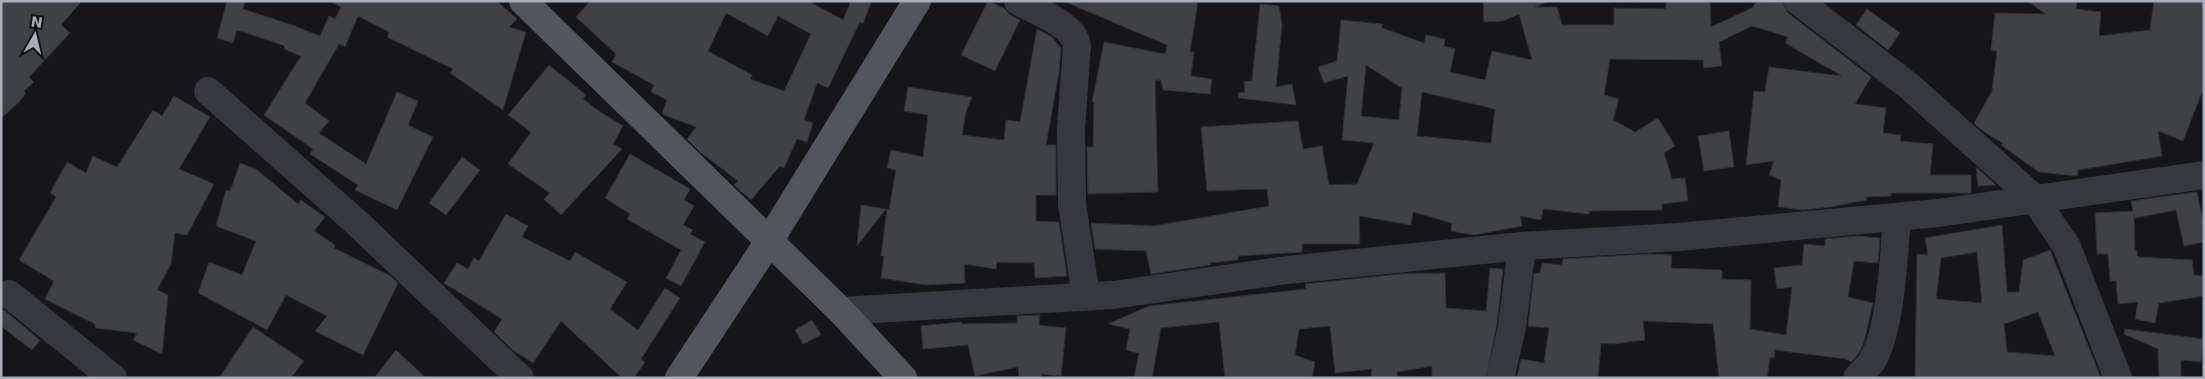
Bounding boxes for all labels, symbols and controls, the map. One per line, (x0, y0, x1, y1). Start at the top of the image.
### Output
north arrow (10, 10, 60, 60)
text: N (30, 13, 44, 31)

